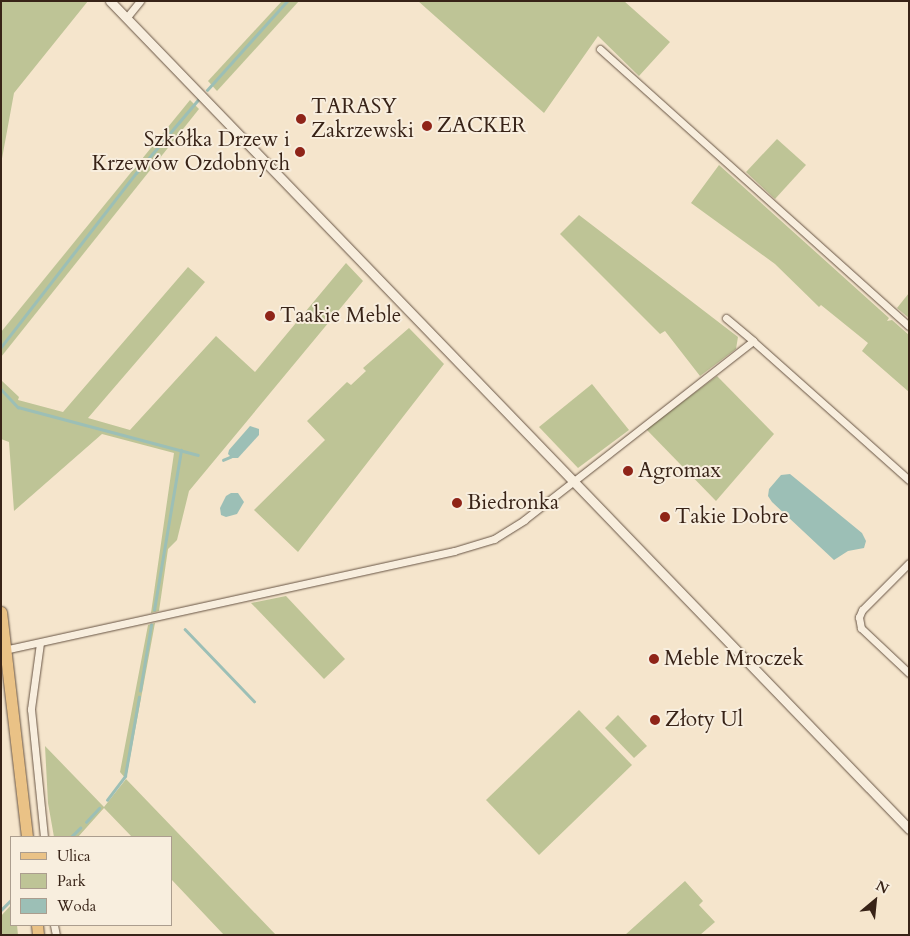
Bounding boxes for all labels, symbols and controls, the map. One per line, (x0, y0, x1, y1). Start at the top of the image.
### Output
place label: TARASY Zakrzewski (311, 94, 414, 144)
marker: TARASY Zakrzewski (295, 113, 307, 125)
place label: ZACKER (437, 113, 526, 139)
marker: ZACKER (421, 120, 433, 132)
place label: Szkółka Drzew i Krzewów Ozdobnych (92, 127, 290, 177)
marker: Szkółka Drzew i Krzewów Ozdobnych (294, 146, 306, 158)
place label: Taakie Meble (280, 303, 401, 329)
marker: Taakie Meble (264, 310, 276, 322)
place label: Agromax (638, 458, 721, 484)
marker: Agromax (622, 465, 634, 477)
place label: Biedronka (467, 490, 559, 516)
marker: Biedronka (451, 497, 463, 509)
place label: Takie Dobre (675, 504, 789, 530)
marker: Takie Dobre (659, 511, 671, 523)
place label: Meble Mroczek (664, 646, 804, 672)
marker: Meble Mroczek (648, 653, 660, 665)
place label: Złoty Ul (665, 707, 743, 733)
marker: Złoty Ul (649, 714, 661, 726)
legend (10, 836, 172, 926)
text: Ulica (57, 846, 91, 866)
text: Park (57, 871, 86, 891)
north arrow (850, 876, 900, 926)
text: N (872, 876, 892, 899)
text: Woda (57, 896, 96, 916)

